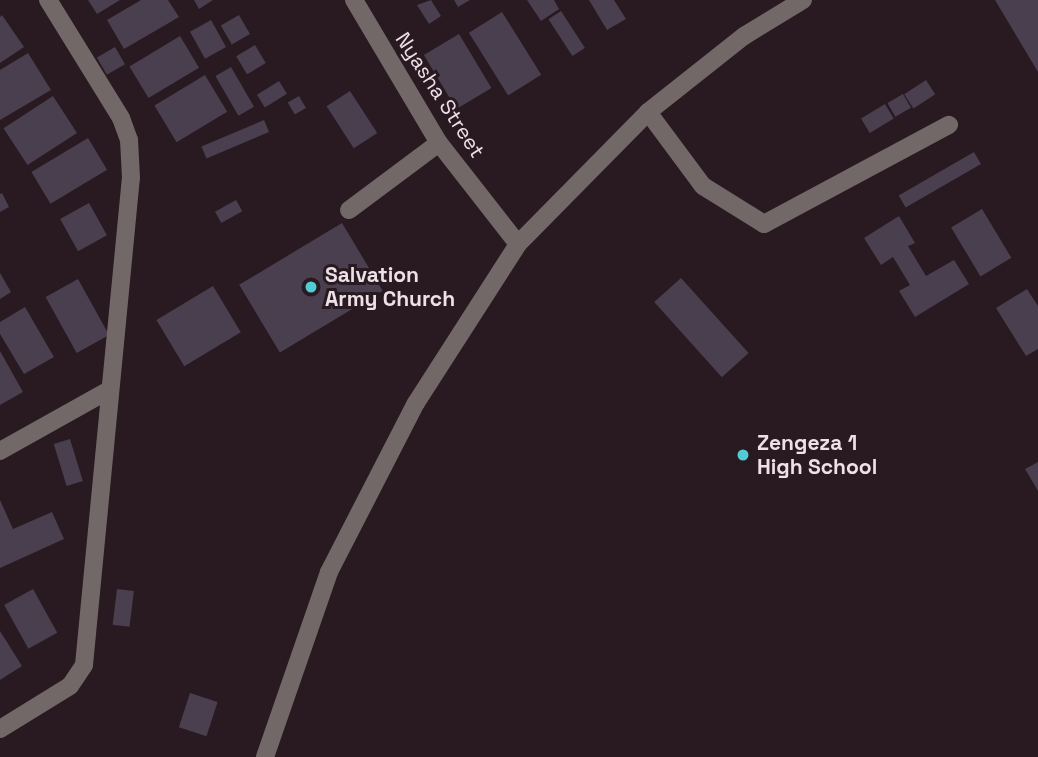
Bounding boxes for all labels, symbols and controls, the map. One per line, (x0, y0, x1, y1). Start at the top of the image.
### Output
street label: Nyasha Street (390, 28, 490, 162)
place label: Salvation Army Church (325, 262, 455, 312)
marker: Salvation Army Church (303, 279, 319, 295)
place label: Zengeza 1 High School (757, 430, 877, 480)
marker: Zengeza 1 High School (735, 447, 751, 463)

